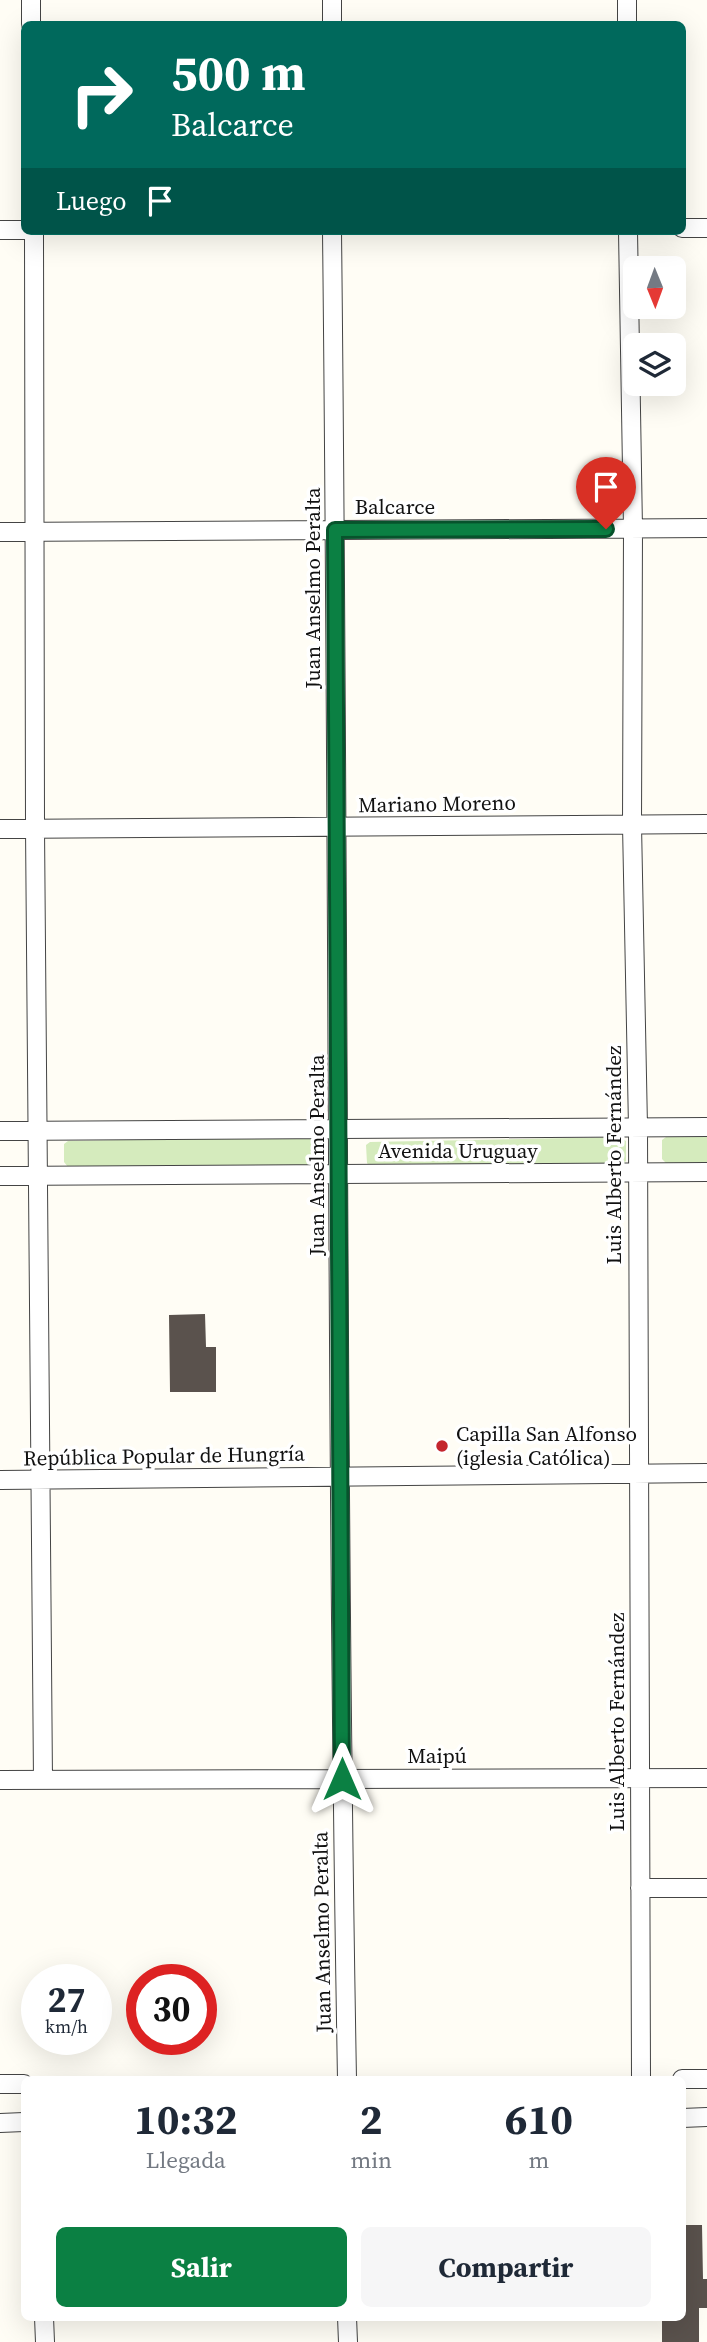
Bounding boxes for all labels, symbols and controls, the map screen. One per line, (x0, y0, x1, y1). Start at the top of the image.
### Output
text: 500 m (171, 39, 306, 106)
icon: right (56, 49, 147, 140)
text: Balcarce (171, 103, 294, 147)
icon: arrive (141, 182, 179, 220)
text: Luego (56, 183, 127, 219)
north arrow (623, 256, 686, 318)
map controls (623, 256, 686, 396)
button: layers (623, 333, 686, 396)
pin (576, 457, 636, 529)
icon: arrive (587, 468, 625, 506)
street label: Juan Anselmo Peralta (298, 487, 327, 690)
street label: Balcarce (355, 492, 435, 521)
street label: Mariano Moreno (358, 788, 516, 819)
street label: Luis Alberto Fernández (599, 1045, 628, 1265)
street label: Juan Anselmo Peralta (302, 1054, 331, 1257)
street label: Avenida Uruguay (378, 1136, 538, 1165)
place label: Capilla San Alfonso (iglesia Católica) (456, 1419, 637, 1472)
marker: Capilla San Alfonso (iglesia Católica) (434, 1438, 450, 1454)
street label: República Popular de Hungría (23, 1439, 305, 1472)
street label: Luis Alberto Fernández (602, 1612, 631, 1832)
street label: Maipú (407, 1741, 467, 1770)
position arrow (305, 1742, 379, 1816)
street label: Juan Anselmo Peralta (305, 1831, 338, 2034)
speed limit sign: 30 (126, 1964, 217, 2055)
text: 27 (48, 1976, 85, 2024)
text: km/h (45, 2014, 88, 2039)
text: 10:32 (134, 2090, 238, 2148)
text: 2 (360, 2090, 383, 2148)
text: 610 (505, 2090, 573, 2148)
text: Llegada (146, 2144, 226, 2176)
text: min (350, 2144, 392, 2176)
text: m (529, 2144, 549, 2176)
button: Salir (56, 2227, 347, 2307)
button: Compartir (361, 2227, 651, 2307)

